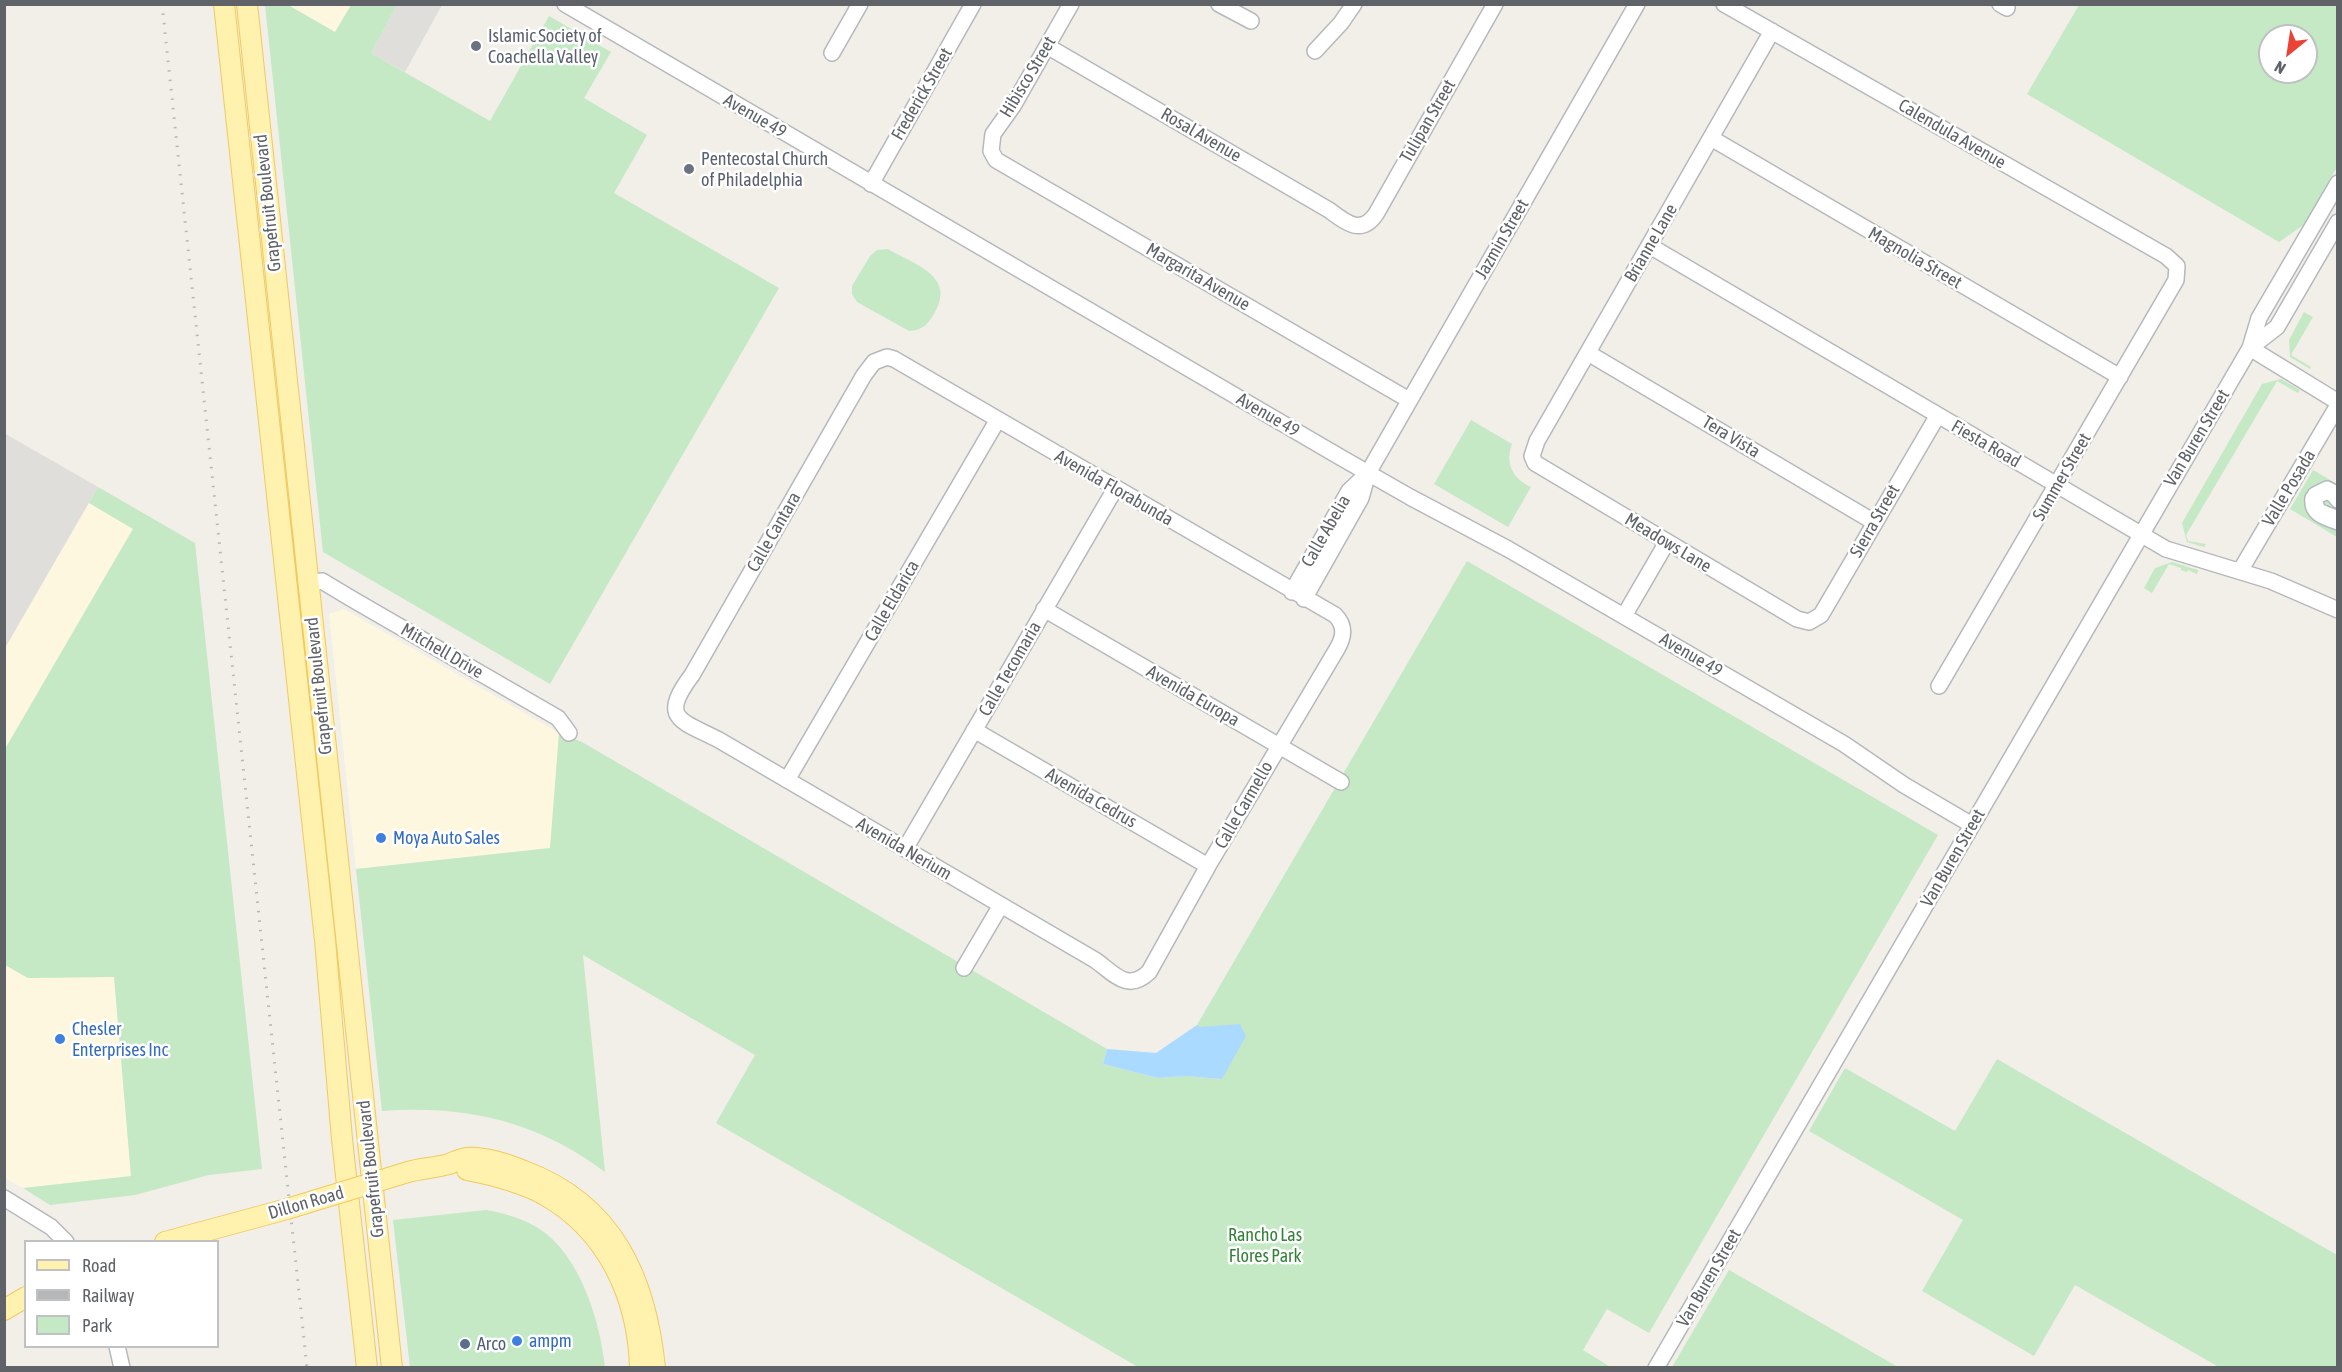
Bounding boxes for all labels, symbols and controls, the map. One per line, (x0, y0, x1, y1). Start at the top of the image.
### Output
north arrow (2258, 24, 2318, 84)
place label: Islamic Society of Coachella Valley (488, 25, 602, 68)
street label: Hibisco Street (995, 33, 1061, 121)
marker: Islamic Society of Coachella Valley (469, 39, 483, 53)
street label: Frederick Street (887, 44, 957, 144)
text: N (2271, 58, 2289, 78)
street label: Tulipan Street (1396, 76, 1460, 166)
street label: Avenue 49 (720, 89, 790, 143)
street label: Calendula Avenue (1894, 94, 2010, 174)
street label: Rosal Avenue (1157, 103, 1245, 167)
street label: Grapefruit Boulevard (250, 133, 286, 273)
place label: Pentecostal Church of Philadelphia (701, 148, 828, 190)
marker: Pentecostal Church of Philadelphia (682, 162, 696, 176)
street label: Jazmin Street (1471, 195, 1533, 283)
street label: Brianne Lane (1620, 200, 1682, 286)
street label: Magnolia Street (1864, 222, 1966, 294)
street label: Margarita Avenue (1142, 239, 1254, 315)
street label: Van Buren Street (2160, 386, 2234, 490)
street label: Avenue 49 (1233, 388, 1303, 442)
street label: Tera Vista (1698, 411, 1764, 463)
street label: Fiesta Road (1948, 416, 2024, 472)
street label: Summer Street (2028, 429, 2096, 525)
street label: Avenida Florabunda (1051, 445, 1177, 531)
street label: Valle Posada (2258, 446, 2320, 530)
street label: Sierra Street (1846, 481, 1904, 561)
street label: Calle Cantara (743, 488, 805, 576)
street label: Calle Abelia (1297, 491, 1355, 571)
street label: Meadows Lane (1621, 509, 1715, 577)
street label: Calle Eldarica (860, 557, 924, 645)
street label: Grapefruit Boulevard (301, 616, 337, 756)
street label: Calle Tecomaria (974, 618, 1046, 720)
street label: Mitchell Drive (397, 619, 487, 683)
street label: Avenue 49 (1656, 628, 1726, 682)
street label: Avenida Europa (1143, 661, 1243, 731)
street label: Calle Carmello (1210, 758, 1278, 852)
street label: Avenida Cedrus (1042, 763, 1140, 833)
street label: Van Buren Street (1916, 805, 1990, 911)
street label: Avenida Nerium (853, 813, 955, 885)
place label: Moya Auto Sales (393, 827, 500, 849)
marker: Moya Auto Sales (374, 831, 388, 845)
place label: Chesler Enterprises Inc (72, 1018, 168, 1060)
marker: Chesler Enterprises Inc (53, 1032, 67, 1046)
street label: Grapefruit Boulevard (353, 1099, 389, 1239)
street label: Dillon Road (266, 1182, 346, 1224)
park label: Rancho Las Flores Park (1228, 1224, 1302, 1266)
street label: Van Buren Street (1672, 1225, 1746, 1331)
legend (24, 1240, 219, 1348)
text: Road (82, 1255, 116, 1276)
text: Railway (82, 1285, 134, 1306)
text: Park (82, 1315, 112, 1336)
place label: ampm (529, 1330, 572, 1352)
place label: Arco (477, 1333, 506, 1355)
marker: ampm (510, 1334, 524, 1348)
marker: Arco (458, 1337, 472, 1351)

